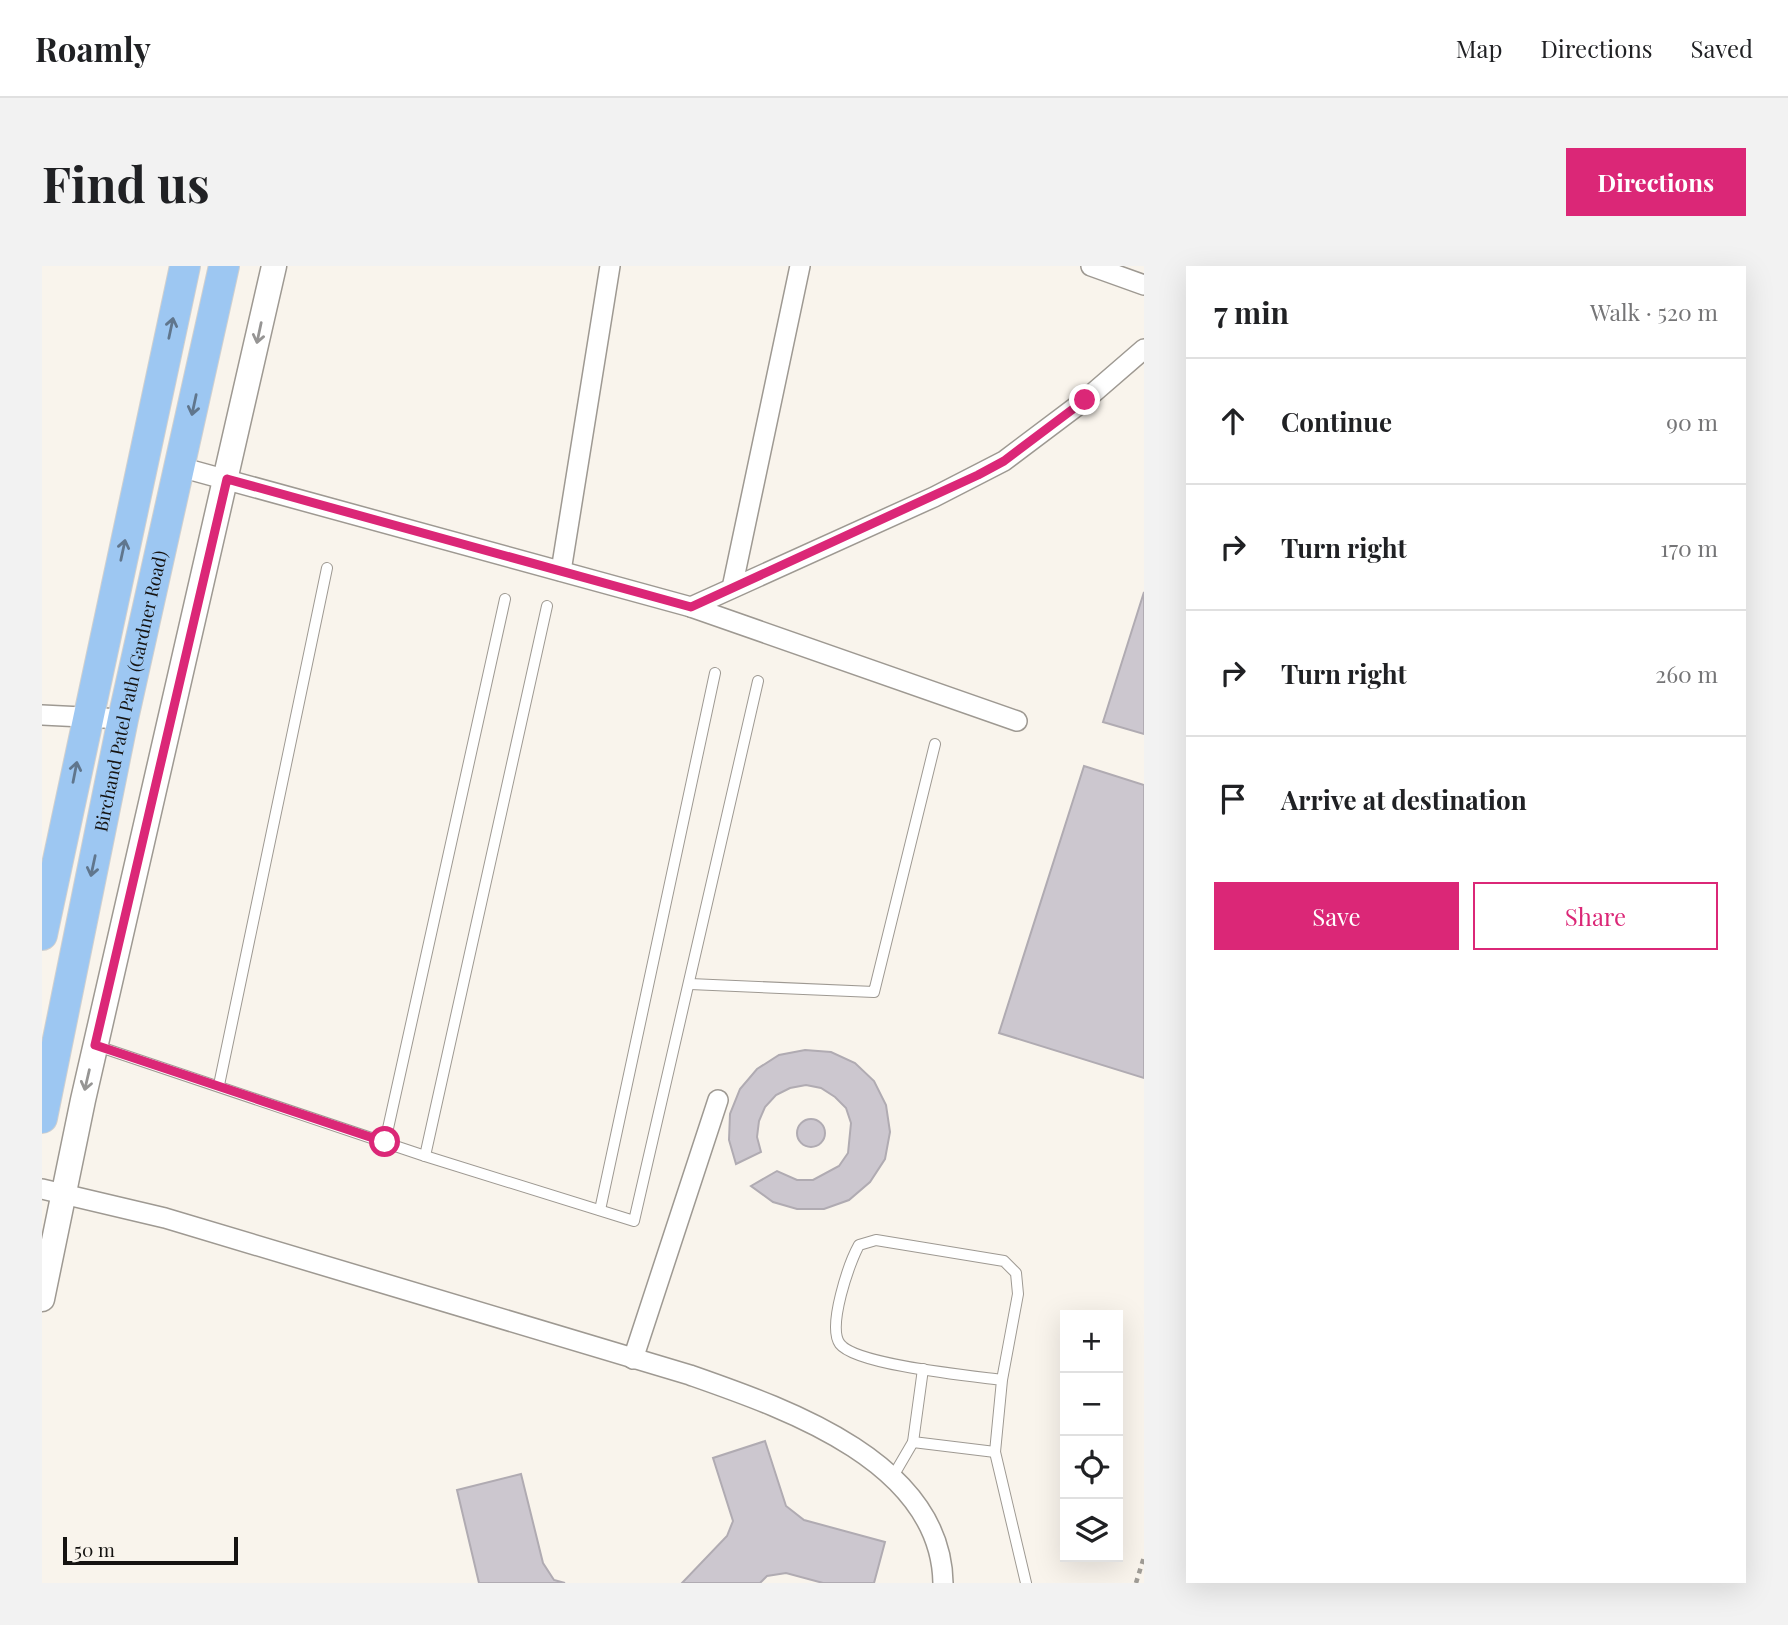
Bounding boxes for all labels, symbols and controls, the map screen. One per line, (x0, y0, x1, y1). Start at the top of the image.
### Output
text: Roamly (35, 26, 151, 70)
text: Map (1456, 32, 1502, 64)
text: Directions (1540, 32, 1653, 64)
text: Saved (1691, 32, 1753, 64)
button: Directions (1566, 148, 1746, 216)
text: Find us (42, 150, 210, 215)
text: 7 min (1214, 292, 1289, 332)
text: Walk · 520 m (1590, 296, 1718, 327)
one-way arrow (165, 317, 179, 340)
one-way arrow (252, 321, 266, 344)
route end (1069, 384, 1100, 415)
one-way arrow (187, 393, 200, 415)
icon: ahead (1214, 402, 1252, 440)
text: Continue (1281, 404, 1392, 439)
text: 90 m (1666, 406, 1718, 437)
icon: right (1214, 528, 1252, 566)
text: Turn right (1281, 530, 1407, 565)
text: 170 m (1660, 532, 1718, 563)
one-way arrow (116, 539, 130, 562)
street label: Birchand Patel Path (Gardner Road) (88, 548, 172, 834)
icon: right (1214, 654, 1252, 692)
text: Turn right (1281, 656, 1407, 691)
text: 260 m (1655, 658, 1718, 689)
one-way arrow (69, 761, 82, 784)
icon: arrive (1214, 780, 1252, 818)
text: Arrive at destination (1281, 782, 1527, 817)
one-way arrow (86, 854, 100, 877)
button: Save (1214, 882, 1459, 950)
button: Share (1473, 882, 1718, 950)
one-way arrow (80, 1068, 93, 1091)
route start (369, 1126, 400, 1157)
map controls (1060, 1310, 1123, 1562)
button: + (1060, 1310, 1123, 1373)
button: − (1060, 1373, 1123, 1436)
button: locate (1060, 1436, 1123, 1499)
button: layers (1060, 1499, 1123, 1562)
scale bar (63, 1534, 238, 1566)
text: 50 m (74, 1536, 115, 1562)

